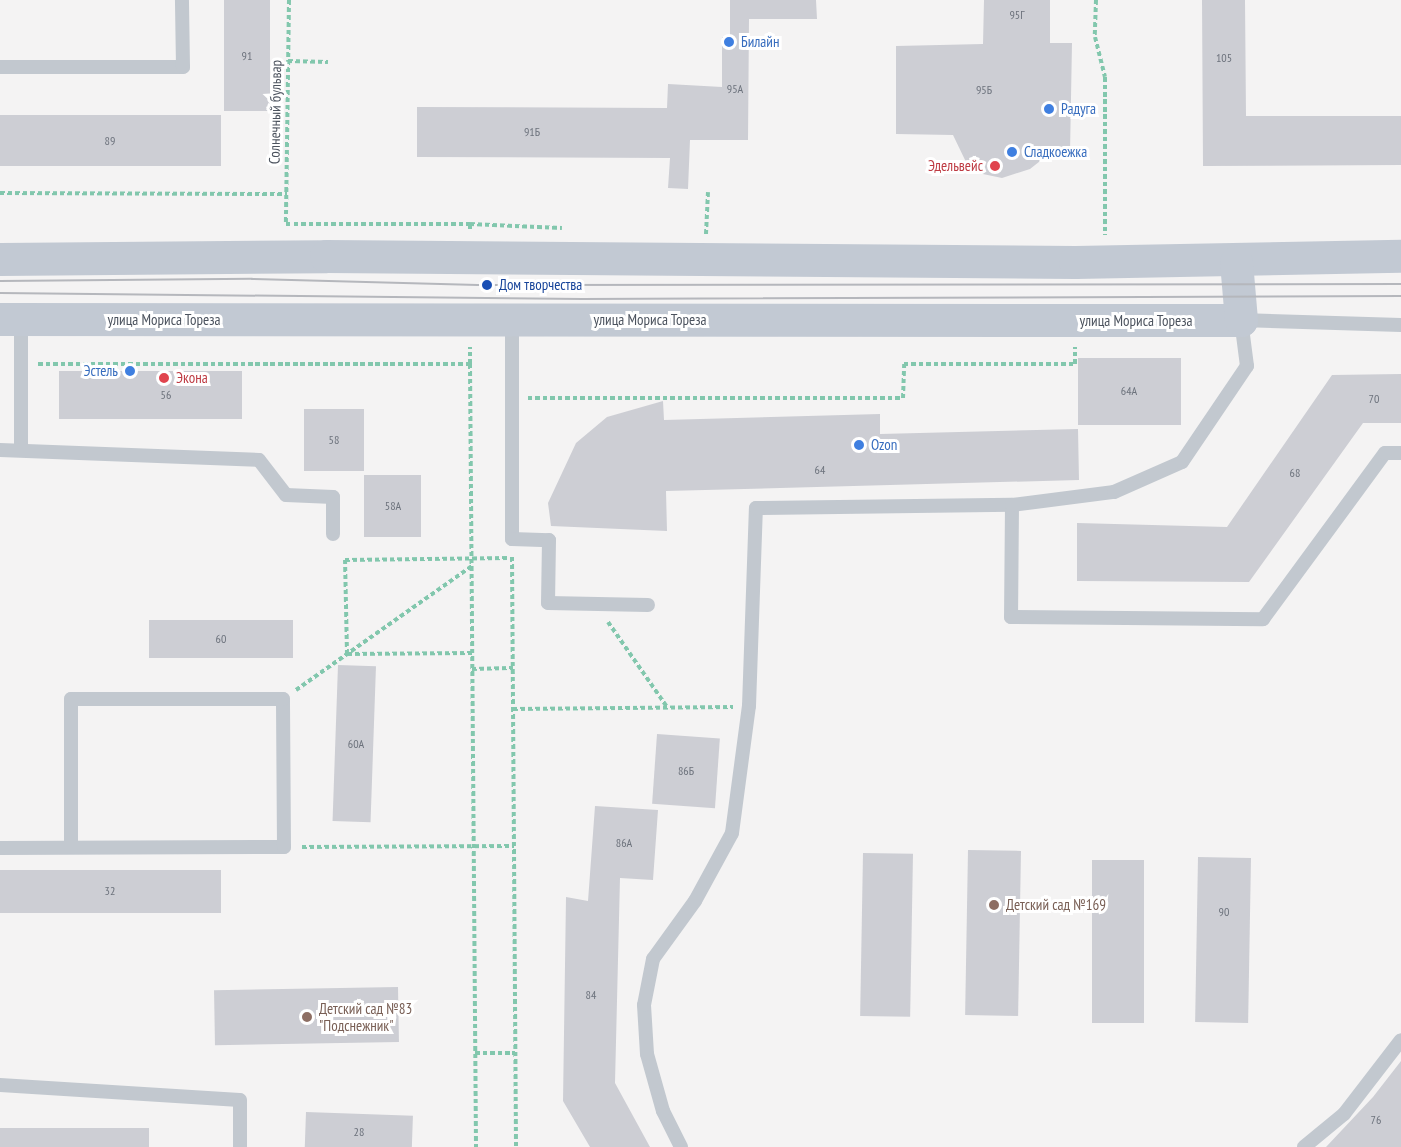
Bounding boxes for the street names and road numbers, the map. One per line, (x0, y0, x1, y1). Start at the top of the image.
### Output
street label: Солнечный бульвар (265, 60, 285, 164)
street label: улица Мориса Тореза (107, 311, 221, 329)
street label: улица Мориса Тореза (593, 311, 707, 329)
street label: улица Мориса Тореза (1079, 312, 1193, 330)

